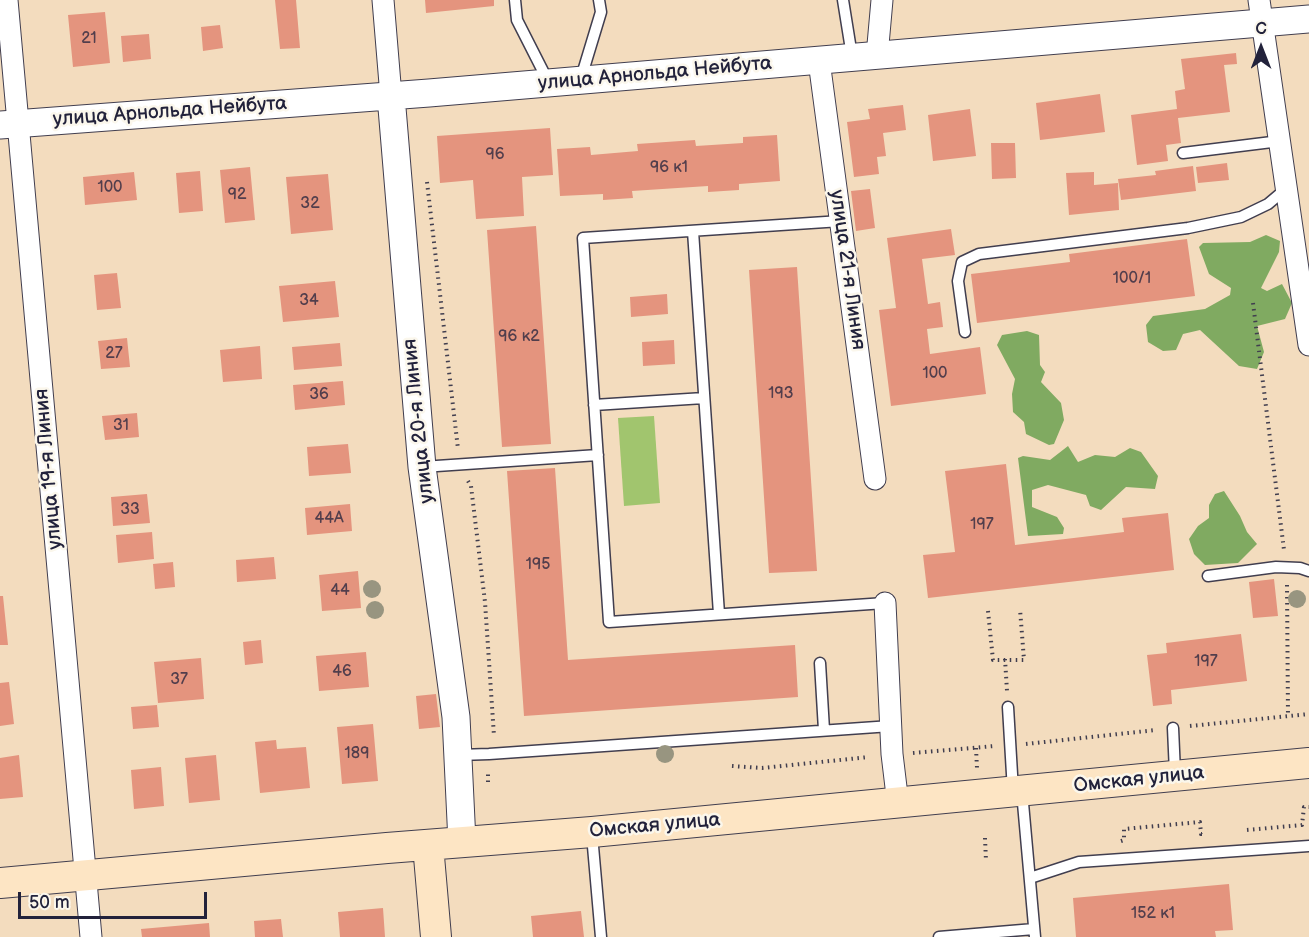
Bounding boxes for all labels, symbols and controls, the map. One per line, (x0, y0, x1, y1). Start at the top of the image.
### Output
north arrow (1231, 18, 1291, 78)
text: С (1255, 20, 1267, 39)
house number: 21 (81, 29, 97, 49)
street label: улица Арнольда Нейбута (537, 52, 773, 96)
street label: улица Арнольда Нейбута (52, 92, 288, 132)
house number: 96 (485, 145, 505, 165)
house number: 96 к1 (650, 158, 688, 178)
house number: 100 (97, 178, 123, 198)
house number: 92 (228, 185, 246, 205)
street label: улица 21-я Линия (824, 188, 870, 352)
house number: 32 (300, 194, 320, 214)
house number: 100/1 (1113, 269, 1151, 289)
house number: 34 (299, 291, 319, 311)
house number: 96 к2 (498, 327, 540, 347)
street label: улица 20-я Линия (398, 337, 440, 505)
house number: 27 (105, 344, 123, 364)
house number: 100 (922, 364, 948, 384)
house number: 193 (768, 384, 794, 404)
house number: 36 (309, 385, 329, 405)
street label: улица 19-я Линия (30, 388, 68, 550)
house number: 31 (113, 416, 129, 436)
house number: 33 (120, 500, 140, 520)
house number: 44А (314, 509, 344, 529)
house number: 197 (970, 515, 994, 535)
house number: 195 (526, 555, 550, 575)
house number: 44 (330, 581, 350, 601)
house number: 197 (1194, 652, 1218, 672)
house number: 46 (332, 662, 352, 682)
house number: 37 (170, 670, 188, 690)
house number: 189 (345, 744, 369, 764)
street label: Омская улица (1072, 761, 1206, 799)
street label: Омская улица (589, 808, 721, 844)
scale bar (21, 880, 210, 918)
text: 50 m (29, 892, 70, 913)
house number: 152 к1 (1131, 904, 1175, 924)

